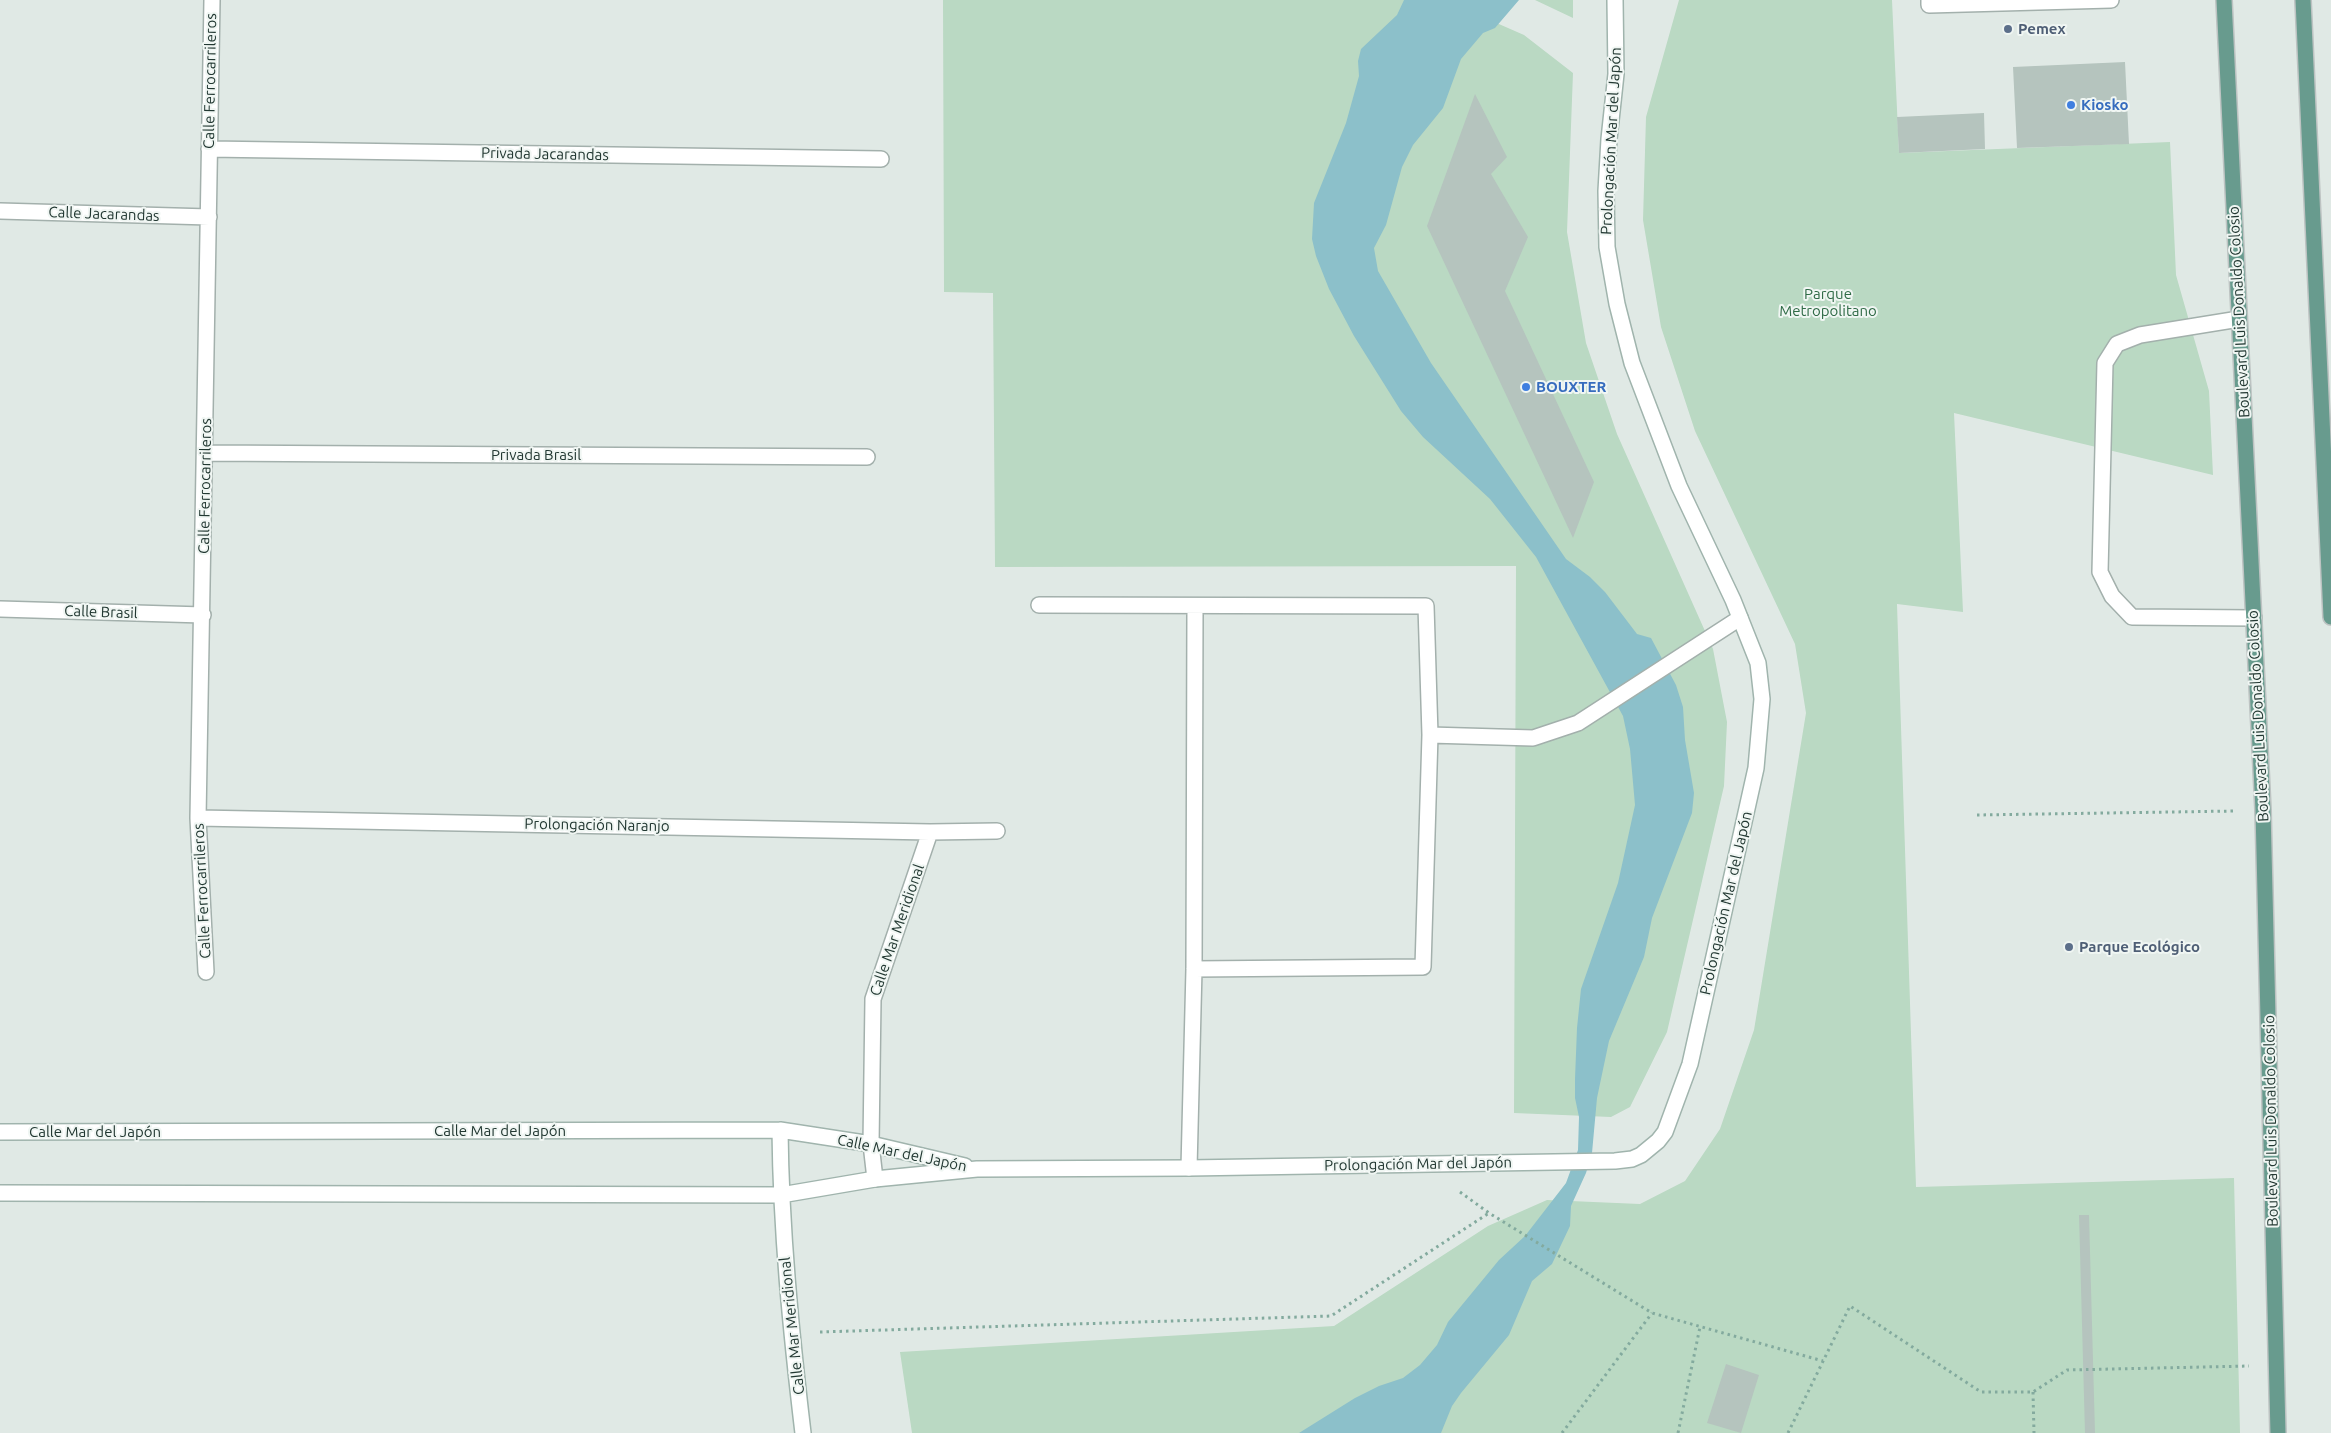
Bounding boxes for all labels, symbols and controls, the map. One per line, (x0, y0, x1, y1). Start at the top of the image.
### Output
street label: Calle Ferrocarrileros (200, 13, 220, 149)
place label: Pemex (2018, 20, 2066, 38)
marker: Pemex (2002, 23, 2014, 35)
street label: Prolongación Mar del Japón (1597, 47, 1625, 235)
place label: Kiosko (2081, 96, 2128, 114)
marker: Kiosko (2065, 99, 2077, 111)
street label: Privada Jacarandas (481, 144, 609, 164)
street label: Calle Jacarandas (48, 203, 160, 225)
street label: Boulevard Luis Donaldo Colosio (2224, 206, 2254, 418)
park label: Parque Metropolitano (1779, 285, 1877, 320)
place label: BOUXTER (1536, 378, 1606, 396)
marker: BOUXTER (1520, 381, 1532, 393)
street label: Calle Ferrocarrileros (195, 418, 215, 554)
street label: Privada Brasil (491, 446, 581, 464)
street label: Calle Brasil (64, 602, 138, 622)
street label: Boulevard Luis Donaldo Colosio (2243, 610, 2273, 822)
street label: Prolongación Mar del Japón (1696, 809, 1756, 997)
street label: Prolongación Naranjo (524, 815, 670, 835)
street label: Calle Ferrocarrileros (189, 823, 215, 959)
street label: Calle Mar Meridional (866, 862, 928, 998)
place label: Parque Ecológico (2079, 938, 2200, 956)
marker: Parque Ecológico (2063, 941, 2075, 953)
street label: Boulevard Luis Donaldo Colosio (2260, 1015, 2282, 1227)
street label: Calle Mar del Japón (434, 1122, 566, 1140)
street label: Calle Mar del Japón (29, 1123, 161, 1141)
street label: Calle Mar del Japón (836, 1130, 968, 1176)
street label: Prolongación Mar del Japón (1324, 1153, 1512, 1175)
street label: Calle Mar Meridional (776, 1256, 808, 1396)

